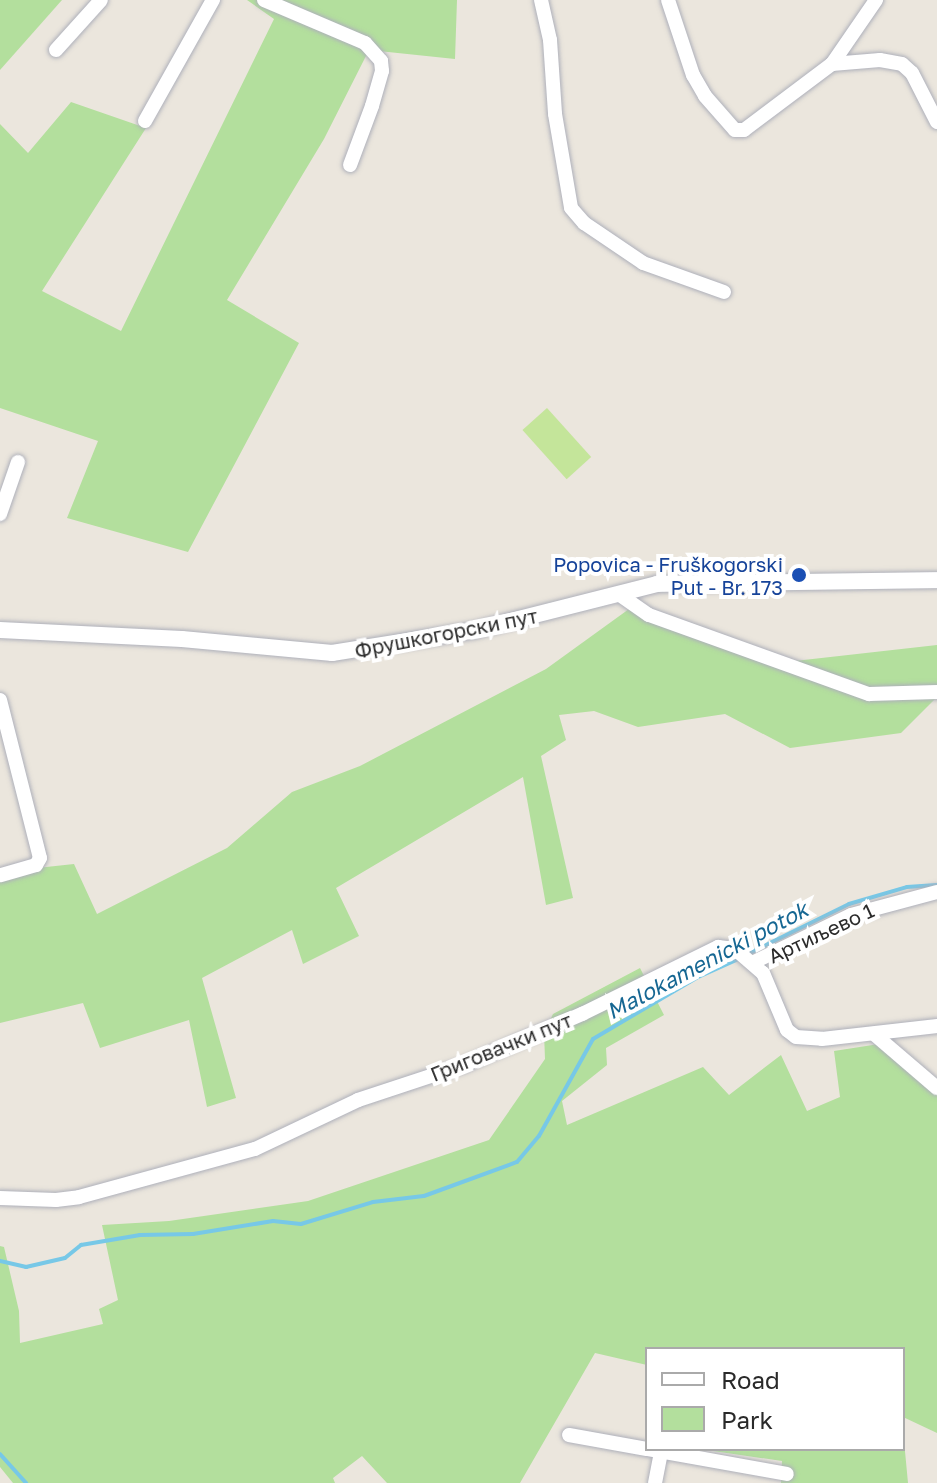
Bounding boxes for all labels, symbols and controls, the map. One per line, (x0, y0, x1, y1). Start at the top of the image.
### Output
place label: Popovica - Fruškogorski Put - Br. 173 (553, 552, 783, 599)
marker: Popovica - Fruškogorski Put - Br. 173 (790, 566, 808, 584)
street label: Фрушкогорски пут (352, 603, 540, 663)
water label: Malokamenicki potok (602, 896, 812, 1024)
street label: Артиљево 1 (764, 898, 878, 968)
street label: Григовачки пут (427, 1008, 575, 1086)
legend (645, 1347, 905, 1451)
text: Road (721, 1365, 780, 1394)
text: Park (721, 1405, 773, 1434)

